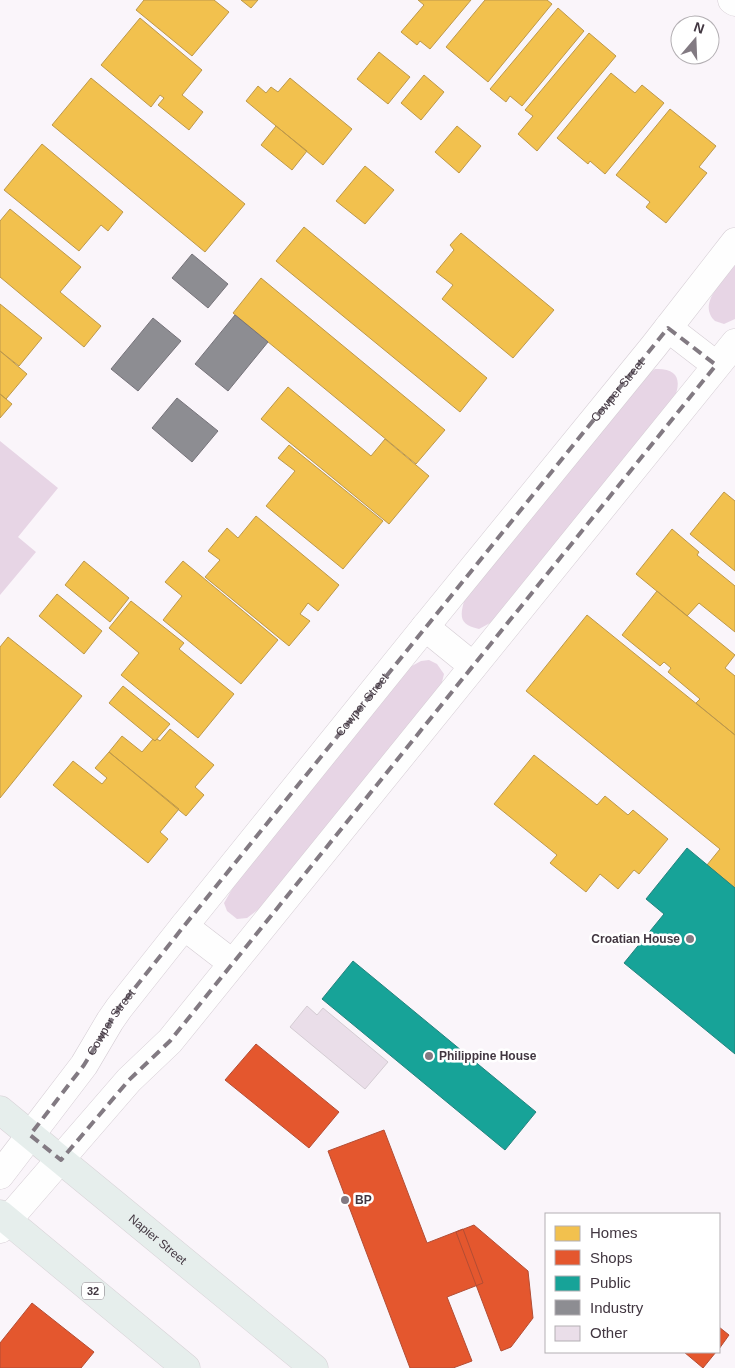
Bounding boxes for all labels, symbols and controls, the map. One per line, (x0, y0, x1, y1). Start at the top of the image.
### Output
north arrow (670, 15, 720, 65)
text: N (692, 18, 707, 37)
street label: Cowper Street (588, 356, 648, 425)
street label: Cowper Street (333, 670, 392, 739)
place label: Croatian House (591, 932, 680, 946)
marker: Croatian House (684, 933, 696, 945)
street label: Cowper Street (84, 986, 139, 1058)
place label: Philippine House (439, 1049, 537, 1063)
marker: Philippine House (423, 1050, 435, 1062)
place label: BP (355, 1193, 372, 1207)
marker: BP (339, 1194, 351, 1206)
street label: Napier Street (126, 1212, 190, 1268)
legend (545, 1213, 720, 1353)
text: Homes (590, 1224, 638, 1241)
text: Shops (590, 1249, 633, 1266)
text: Public (590, 1274, 631, 1291)
road number: 32 (82, 1282, 104, 1300)
text: Industry (590, 1299, 644, 1316)
text: Other (590, 1324, 628, 1341)

